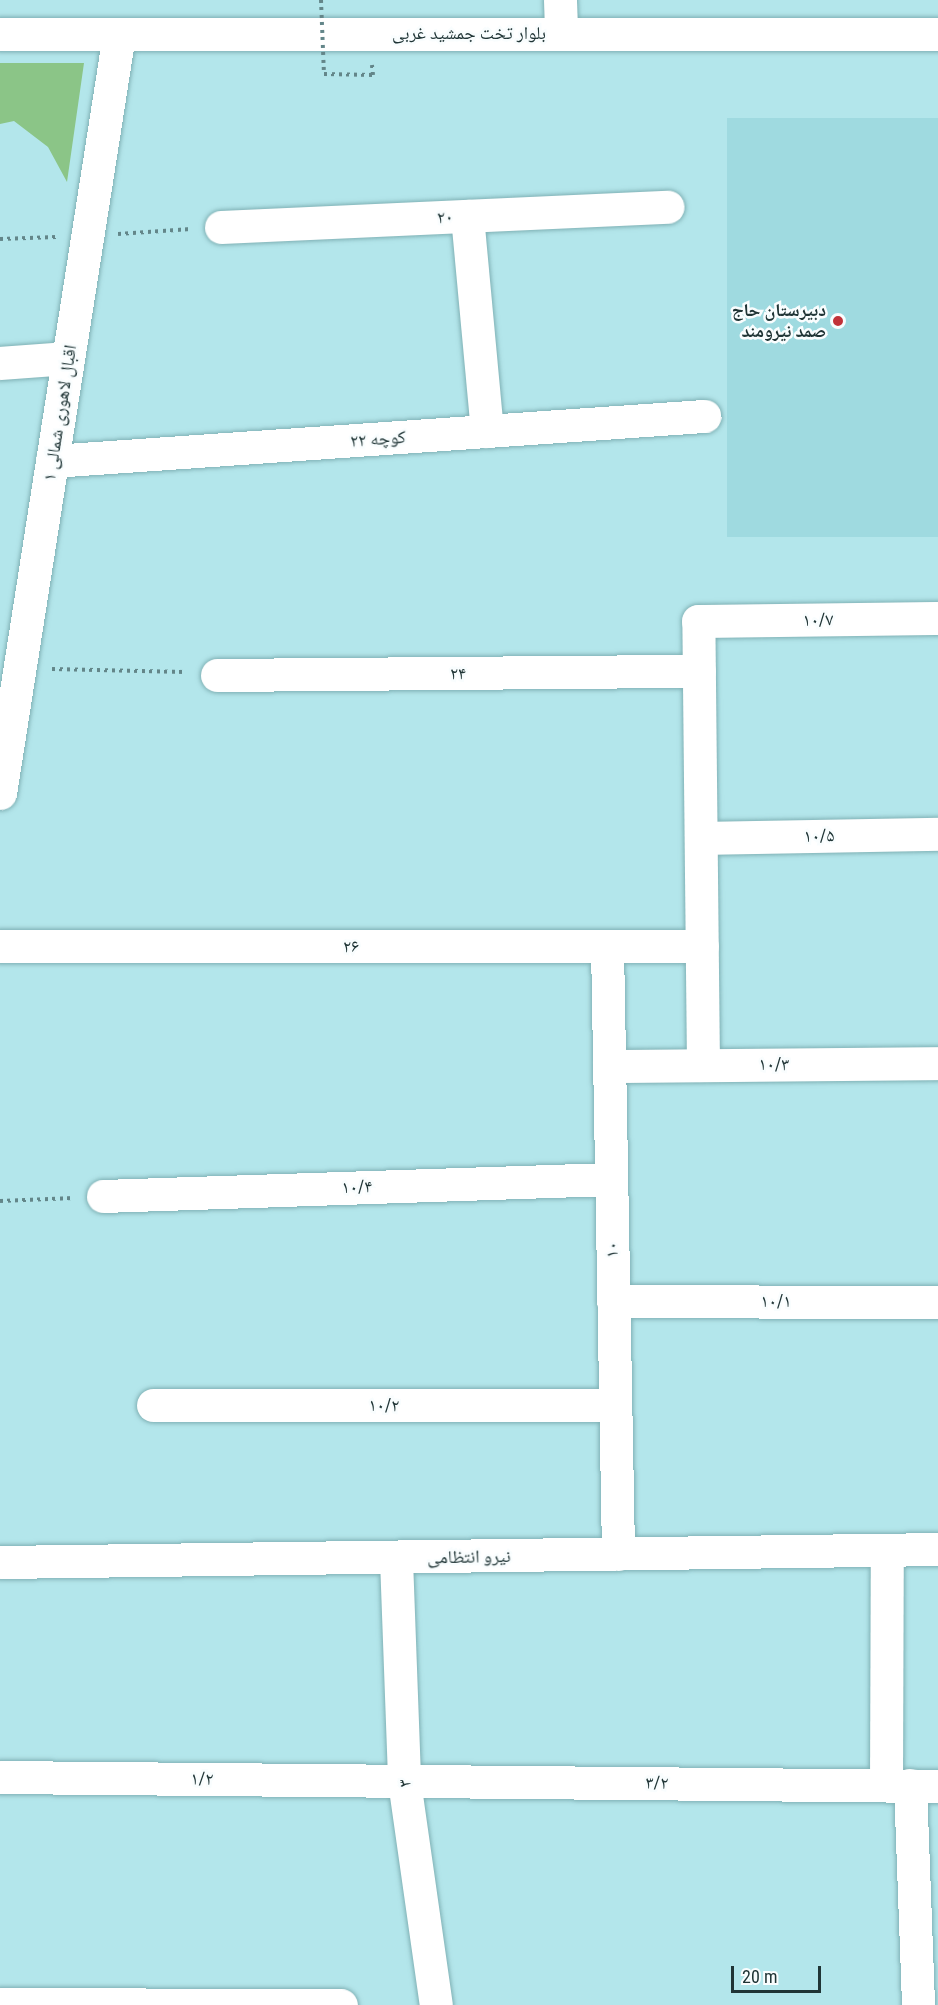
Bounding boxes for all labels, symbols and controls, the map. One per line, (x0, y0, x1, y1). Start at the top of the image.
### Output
street label: بلوار تخت جمشید غربی (392, 22, 546, 44)
street label: ۲۰ (436, 206, 454, 228)
place label: دبیرستان حاج صمد نیرومند (732, 300, 826, 342)
marker: دبیرستان حاج صمد نیرومند (831, 314, 845, 328)
street label: اقبال لاهوری شمالی ۱ (39, 343, 81, 483)
street label: کوچه ۲۲ (349, 426, 407, 452)
street label: ۱۰/۷ (802, 609, 834, 631)
street label: ۲۴ (450, 662, 466, 684)
street label: ۱۰/۵ (803, 825, 835, 847)
street label: ۲۶ (343, 935, 359, 957)
street label: ۱۰/۳ (759, 1053, 789, 1075)
street label: ۱۰/۴ (341, 1176, 373, 1198)
street label: ۱۰ (601, 1242, 623, 1258)
street label: ۱۰/۱ (761, 1290, 791, 1312)
street label: ۱۰/۲ (369, 1394, 399, 1416)
street label: نیرو انتظامی (427, 1545, 511, 1569)
street label: ۱/۲ (190, 1768, 214, 1790)
street label: ۳/۲ (645, 1772, 669, 1794)
street label: ۳ (394, 1778, 416, 1788)
scale bar (734, 1954, 824, 1992)
text: 20 m (742, 1966, 777, 1987)

